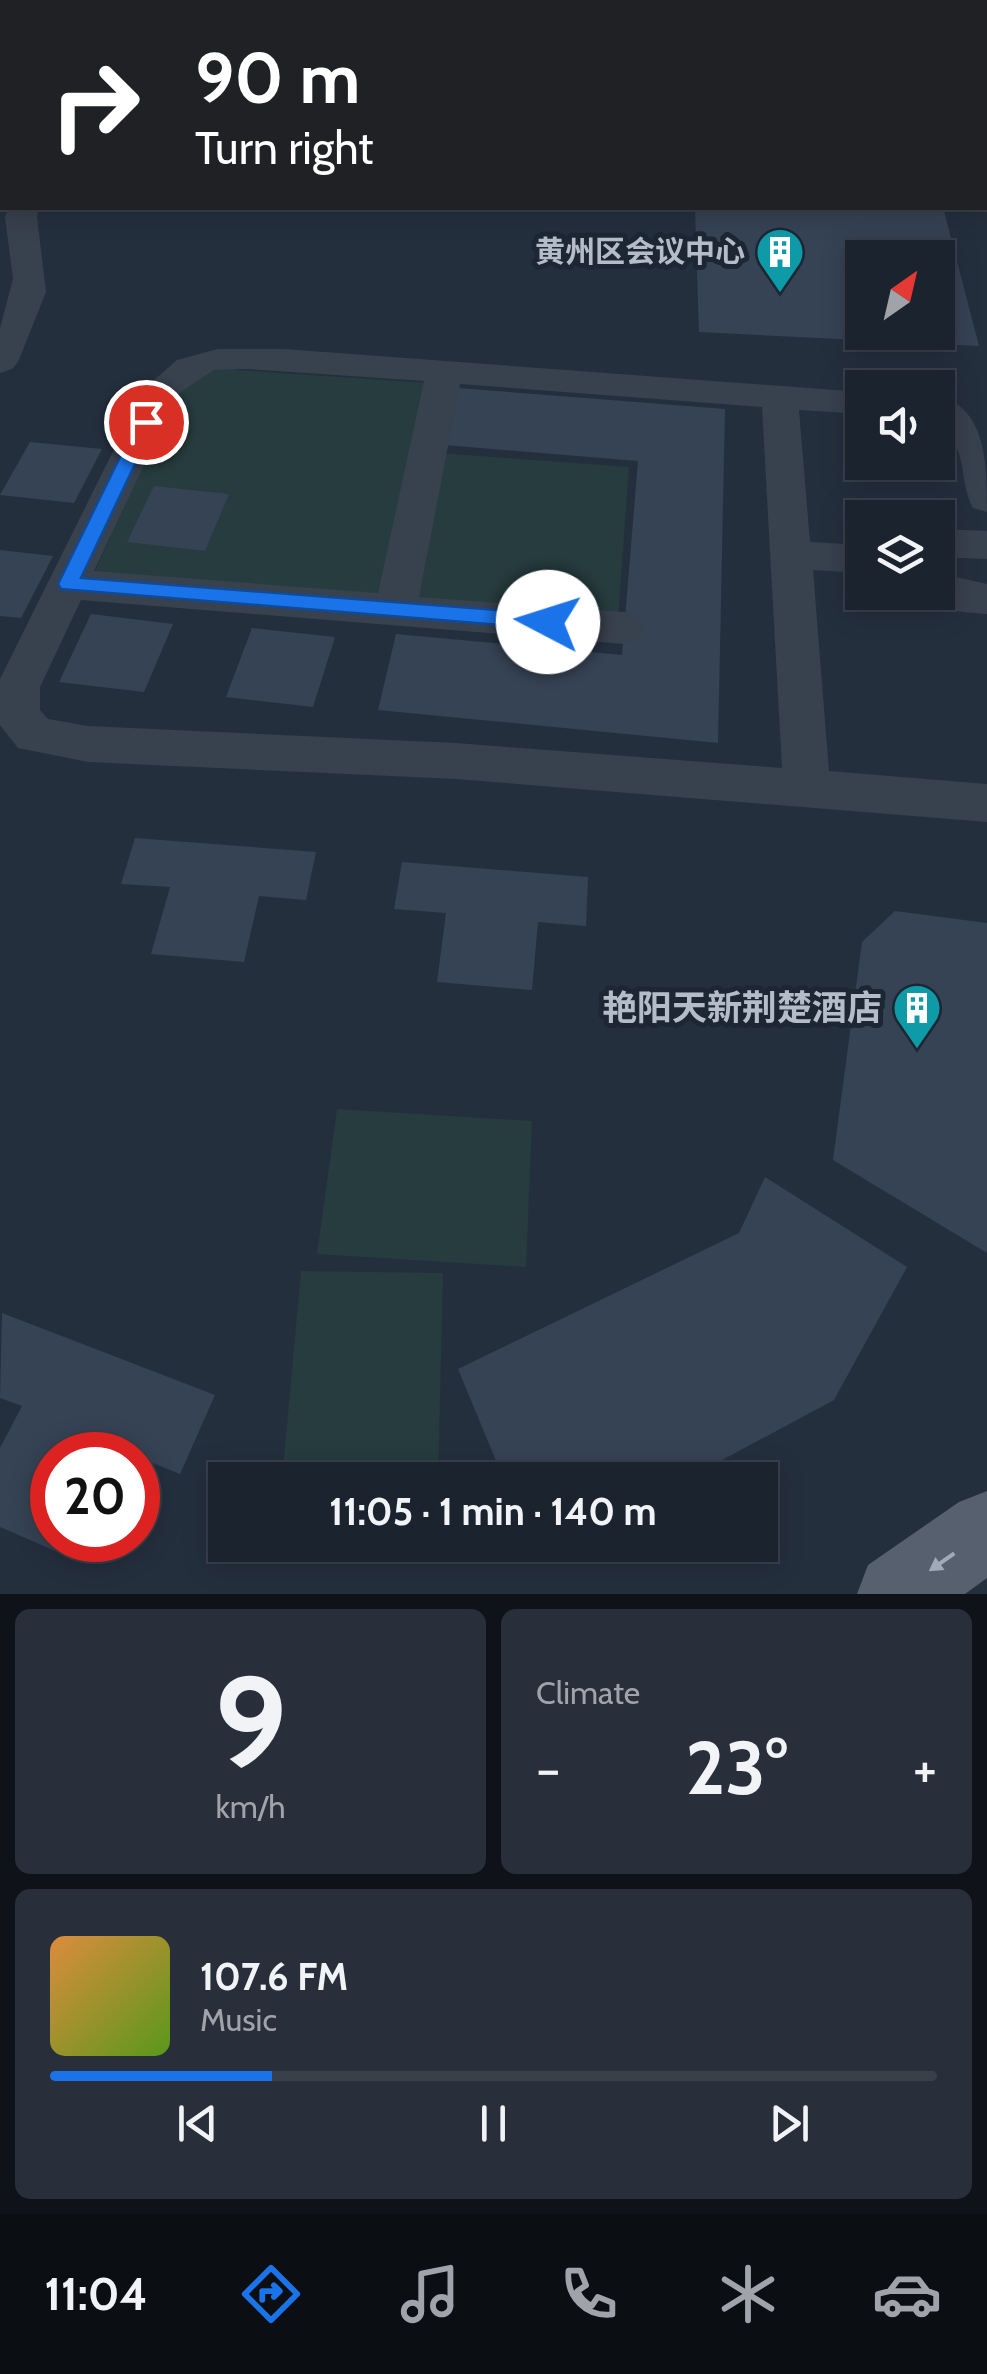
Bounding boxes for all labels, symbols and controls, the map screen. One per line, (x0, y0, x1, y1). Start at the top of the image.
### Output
text: 90 m (195, 35, 360, 121)
icon: right (30, 40, 160, 170)
text: Turn right (195, 121, 374, 175)
building icon: 黄州区会议中心 (754, 226, 806, 294)
place label: 黄州区会议中心 (535, 233, 745, 270)
north arrow (845, 240, 955, 350)
map controls (845, 240, 955, 610)
button: sound (845, 370, 955, 480)
pin (104, 380, 189, 465)
icon: arrive (119, 395, 174, 450)
button: layers (845, 500, 955, 610)
position arrow (496, 570, 600, 674)
building icon: 艳阳天新荆楚酒店 (891, 982, 943, 1050)
place label: 艳阳天新荆楚酒店 (602, 986, 882, 1029)
speed limit sign: 20 (30, 1432, 160, 1562)
text: 11:05 · 1 min · 140 m (329, 1488, 657, 1535)
one-way arrow (929, 1552, 955, 1571)
text: 9 (214, 1643, 287, 1801)
text: Climate (536, 1673, 640, 1712)
text: 23° (686, 1722, 787, 1813)
text: − (536, 1735, 560, 1802)
text: + (913, 1735, 937, 1802)
text: km/h (215, 1787, 286, 1826)
text: 107.6 FM (200, 1953, 348, 2000)
text: Music (200, 2000, 277, 2039)
icon: previous (170, 2096, 225, 2151)
icon: pause (466, 2096, 521, 2151)
icon: next (762, 2096, 817, 2151)
icon: directions (236, 2259, 306, 2329)
icon: music (395, 2259, 465, 2329)
icon: phone (554, 2259, 624, 2329)
icon: climate (713, 2259, 783, 2329)
icon: car (872, 2259, 942, 2329)
text: 11:04 (45, 2267, 147, 2321)

